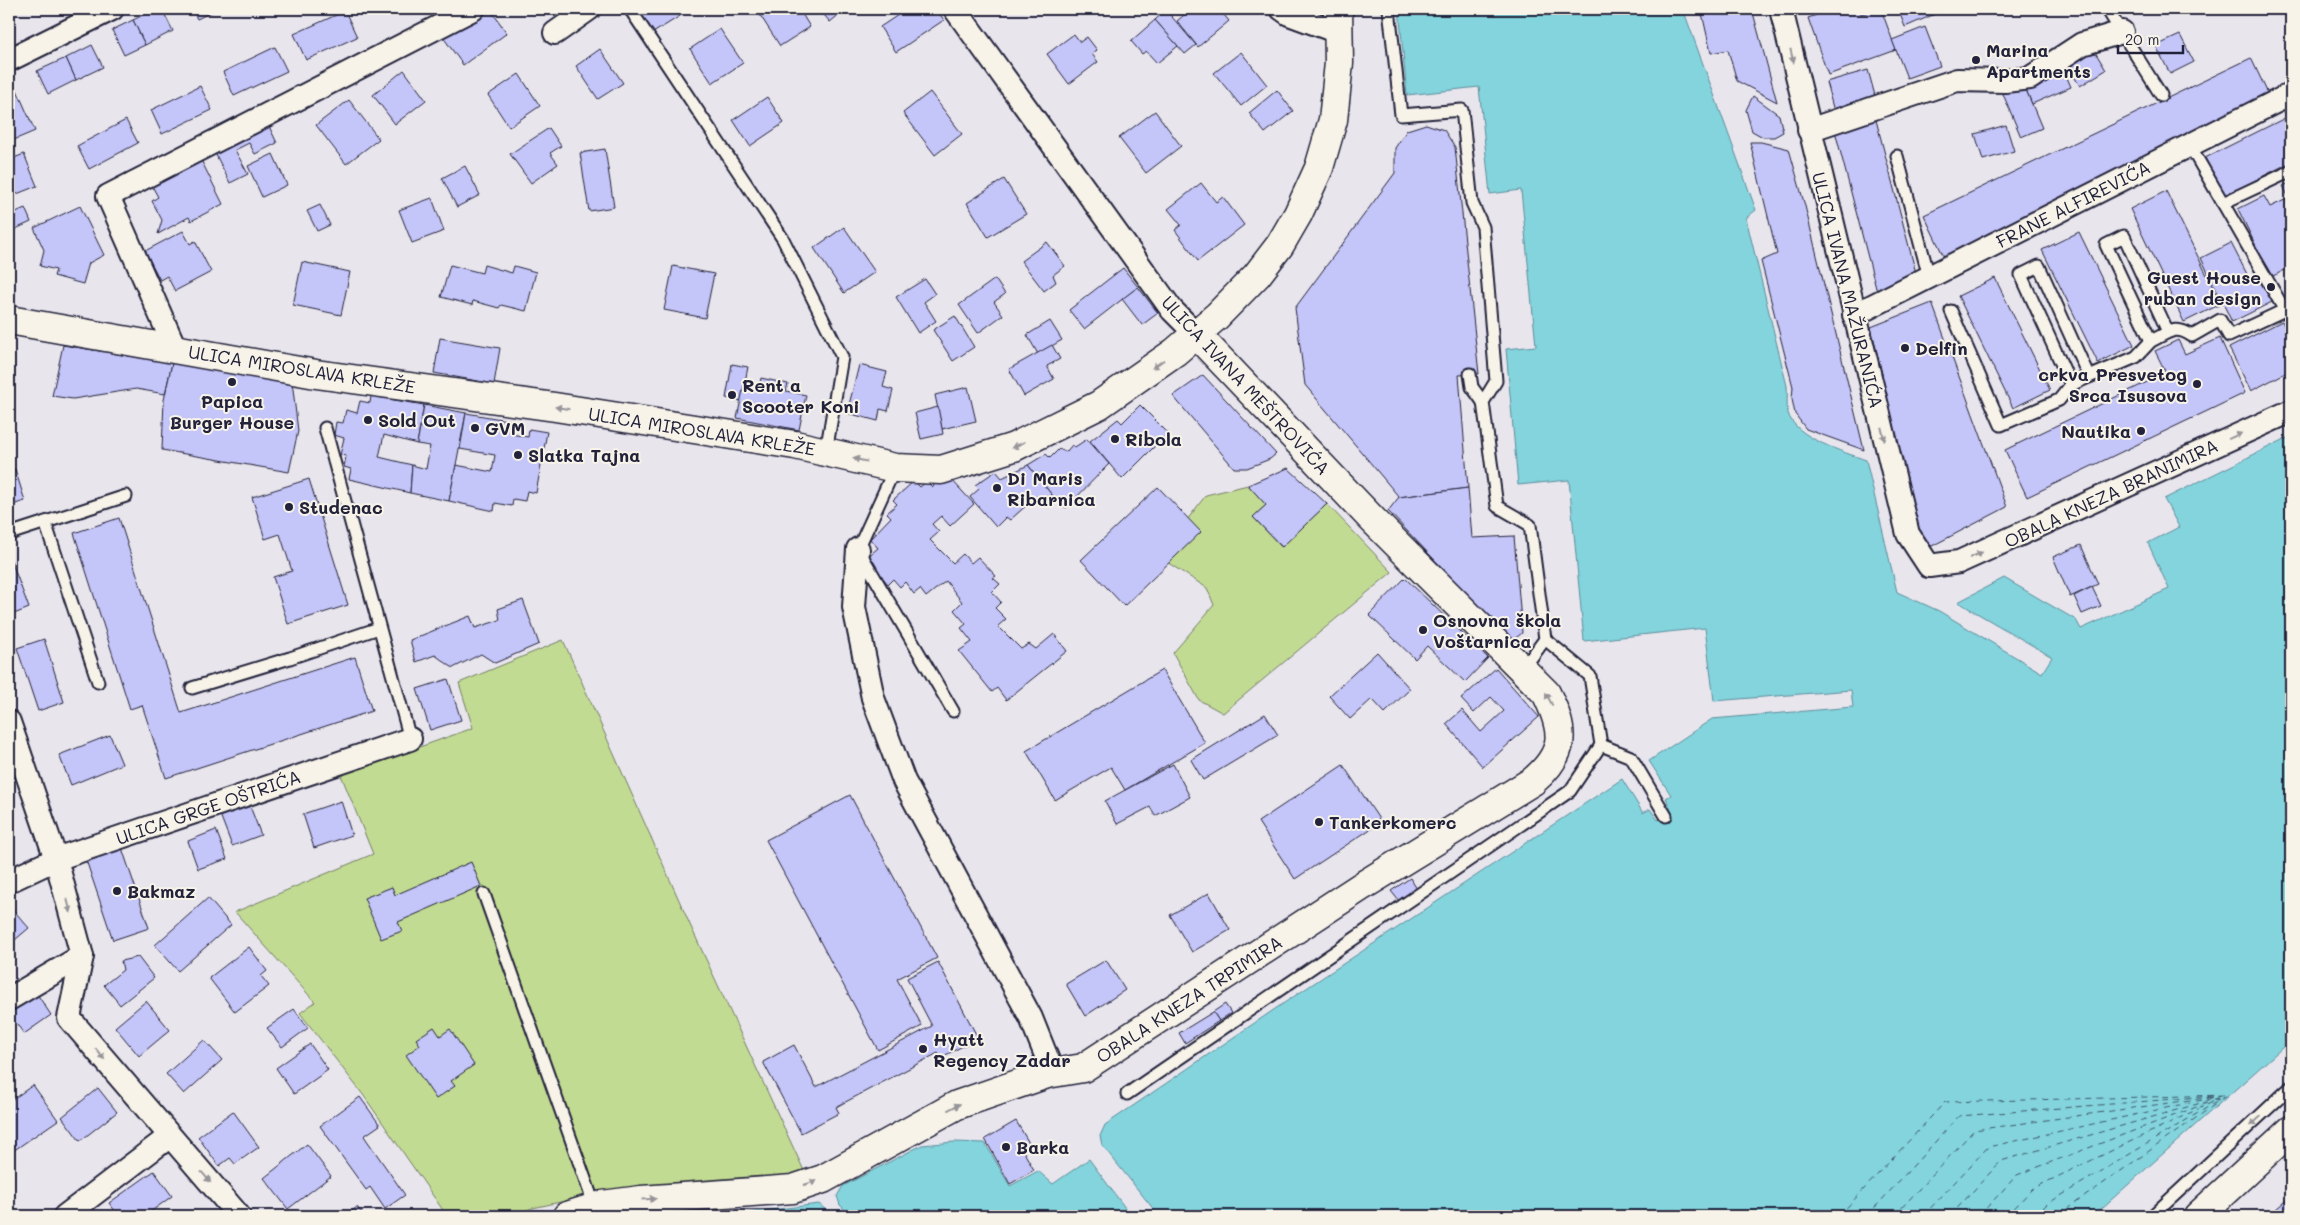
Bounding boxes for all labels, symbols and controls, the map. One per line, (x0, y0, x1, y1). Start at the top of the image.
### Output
scale bar (2118, 22, 2182, 54)
text: 20 m (2125, 29, 2159, 49)
place label: Marina Apartments (1986, 38, 2091, 83)
one-way arrow (1788, 49, 1796, 64)
marker: Marina Apartments (1970, 54, 1982, 66)
street label: FRANE ALFIREVIĆA (1992, 155, 2154, 253)
street label: ULICA IVANA MAŽURANIĆA (1807, 169, 1889, 411)
place label: Guest House ruban design (2144, 265, 2261, 310)
marker: Guest House ruban design (2265, 281, 2277, 293)
street label: ULICA IVANA MEŠTROVIĆA (1157, 290, 1335, 480)
place label: Delfin (1915, 336, 1968, 360)
street label: ULICA MIROSLAVA KRLEŽE (187, 339, 417, 399)
marker: Delfin (1899, 342, 1911, 354)
one-way arrow (1151, 359, 1165, 369)
place label: crkva Presvetog Srca Isusova (2038, 362, 2187, 407)
place label: Rent a Scooter Koni (742, 373, 860, 418)
marker: Papica Burger House (226, 376, 238, 388)
marker: crkva Presvetog Srca Isusova (2191, 378, 2203, 390)
place label: Papica Burger House (170, 389, 295, 434)
marker: Rent a Scooter Koni (726, 389, 738, 401)
street label: ULICA MIROSLAVA KRLEŽE (587, 401, 817, 461)
one-way arrow (554, 404, 570, 412)
place label: Sold Out (378, 408, 456, 432)
marker: Sold Out (362, 414, 374, 426)
place label: GVM (485, 416, 525, 440)
place label: Nautika (2061, 419, 2131, 443)
marker: GVM (469, 422, 481, 434)
marker: Nautika (2135, 425, 2147, 437)
place label: Ribola (1125, 427, 1182, 451)
one-way arrow (1879, 427, 1887, 442)
one-way arrow (2228, 431, 2242, 439)
marker: Ribola (1109, 433, 1121, 445)
street label: OBALA KNEZA BRANIMIRA (2000, 433, 2222, 553)
one-way arrow (1010, 441, 1025, 450)
place label: Slatka Tajna (528, 443, 640, 467)
marker: Slatka Tajna (512, 449, 524, 461)
one-way arrow (853, 456, 868, 464)
place label: Di Maris Ribarnica (1007, 466, 1096, 511)
marker: Di Maris Ribarnica (991, 482, 1003, 494)
place label: Studenac (299, 495, 383, 519)
marker: Studenac (283, 501, 295, 513)
one-way arrow (1969, 550, 1983, 558)
place label: Osnovna škola Voštarnica (1433, 608, 1561, 653)
marker: Osnovna škola Voštarnica (1417, 624, 1429, 636)
one-way arrow (1545, 692, 1553, 706)
street label: ULICA GRGE OŠTRIĆA (112, 764, 304, 850)
place label: Tankerkomerc (1329, 810, 1457, 834)
marker: Tankerkomerc (1313, 816, 1325, 828)
place label: Bakmaz (127, 879, 195, 903)
marker: Bakmaz (111, 885, 123, 897)
one-way arrow (65, 898, 73, 913)
street label: OBALA KNEZA TRPIMIRA (1091, 930, 1287, 1068)
place label: Hyatt Regency Zadar (933, 1027, 1071, 1072)
marker: Hyatt Regency Zadar (917, 1043, 929, 1055)
one-way arrow (94, 1047, 106, 1059)
one-way arrow (946, 1103, 961, 1111)
one-way arrow (2250, 1115, 2262, 1127)
place label: Barka (1016, 1135, 1069, 1159)
marker: Barka (1000, 1141, 1012, 1153)
one-way arrow (200, 1171, 211, 1184)
one-way arrow (803, 1179, 818, 1187)
one-way arrow (641, 1195, 657, 1203)

